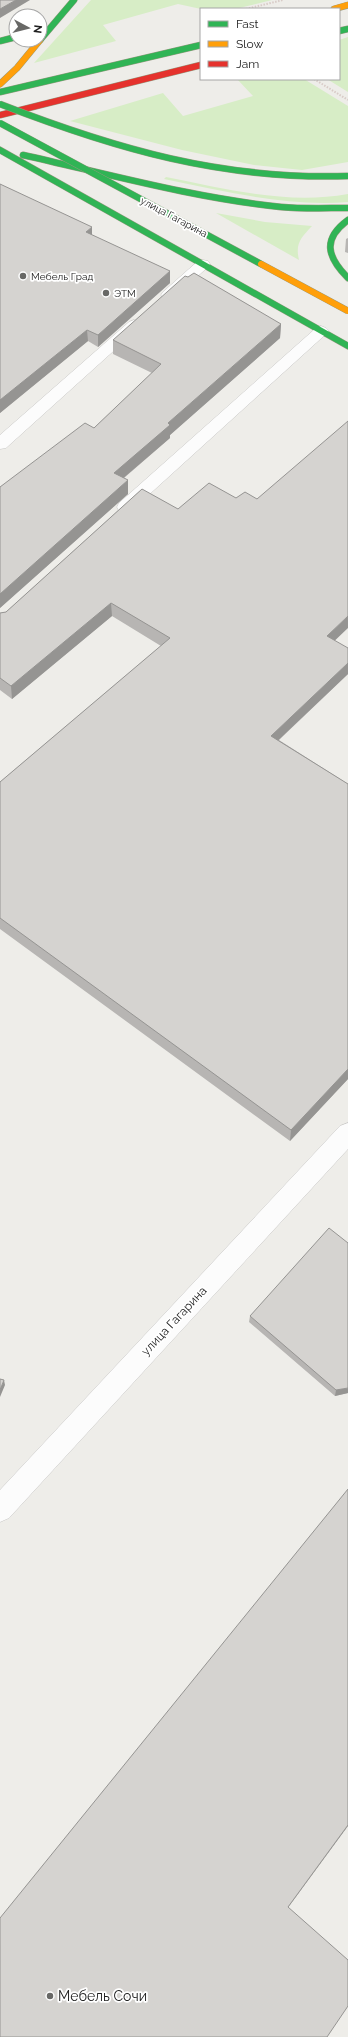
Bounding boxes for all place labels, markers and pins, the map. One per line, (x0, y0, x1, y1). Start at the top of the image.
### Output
marker: Мебель Град (18, 271, 28, 281)
place label: Мебель Град (31, 271, 93, 282)
marker: ЭТМ (101, 288, 111, 298)
place label: ЭТМ (114, 288, 136, 299)
place label: Мебель Сочи (58, 1988, 147, 2004)
marker: Мебель Сочи (45, 1991, 55, 2001)

